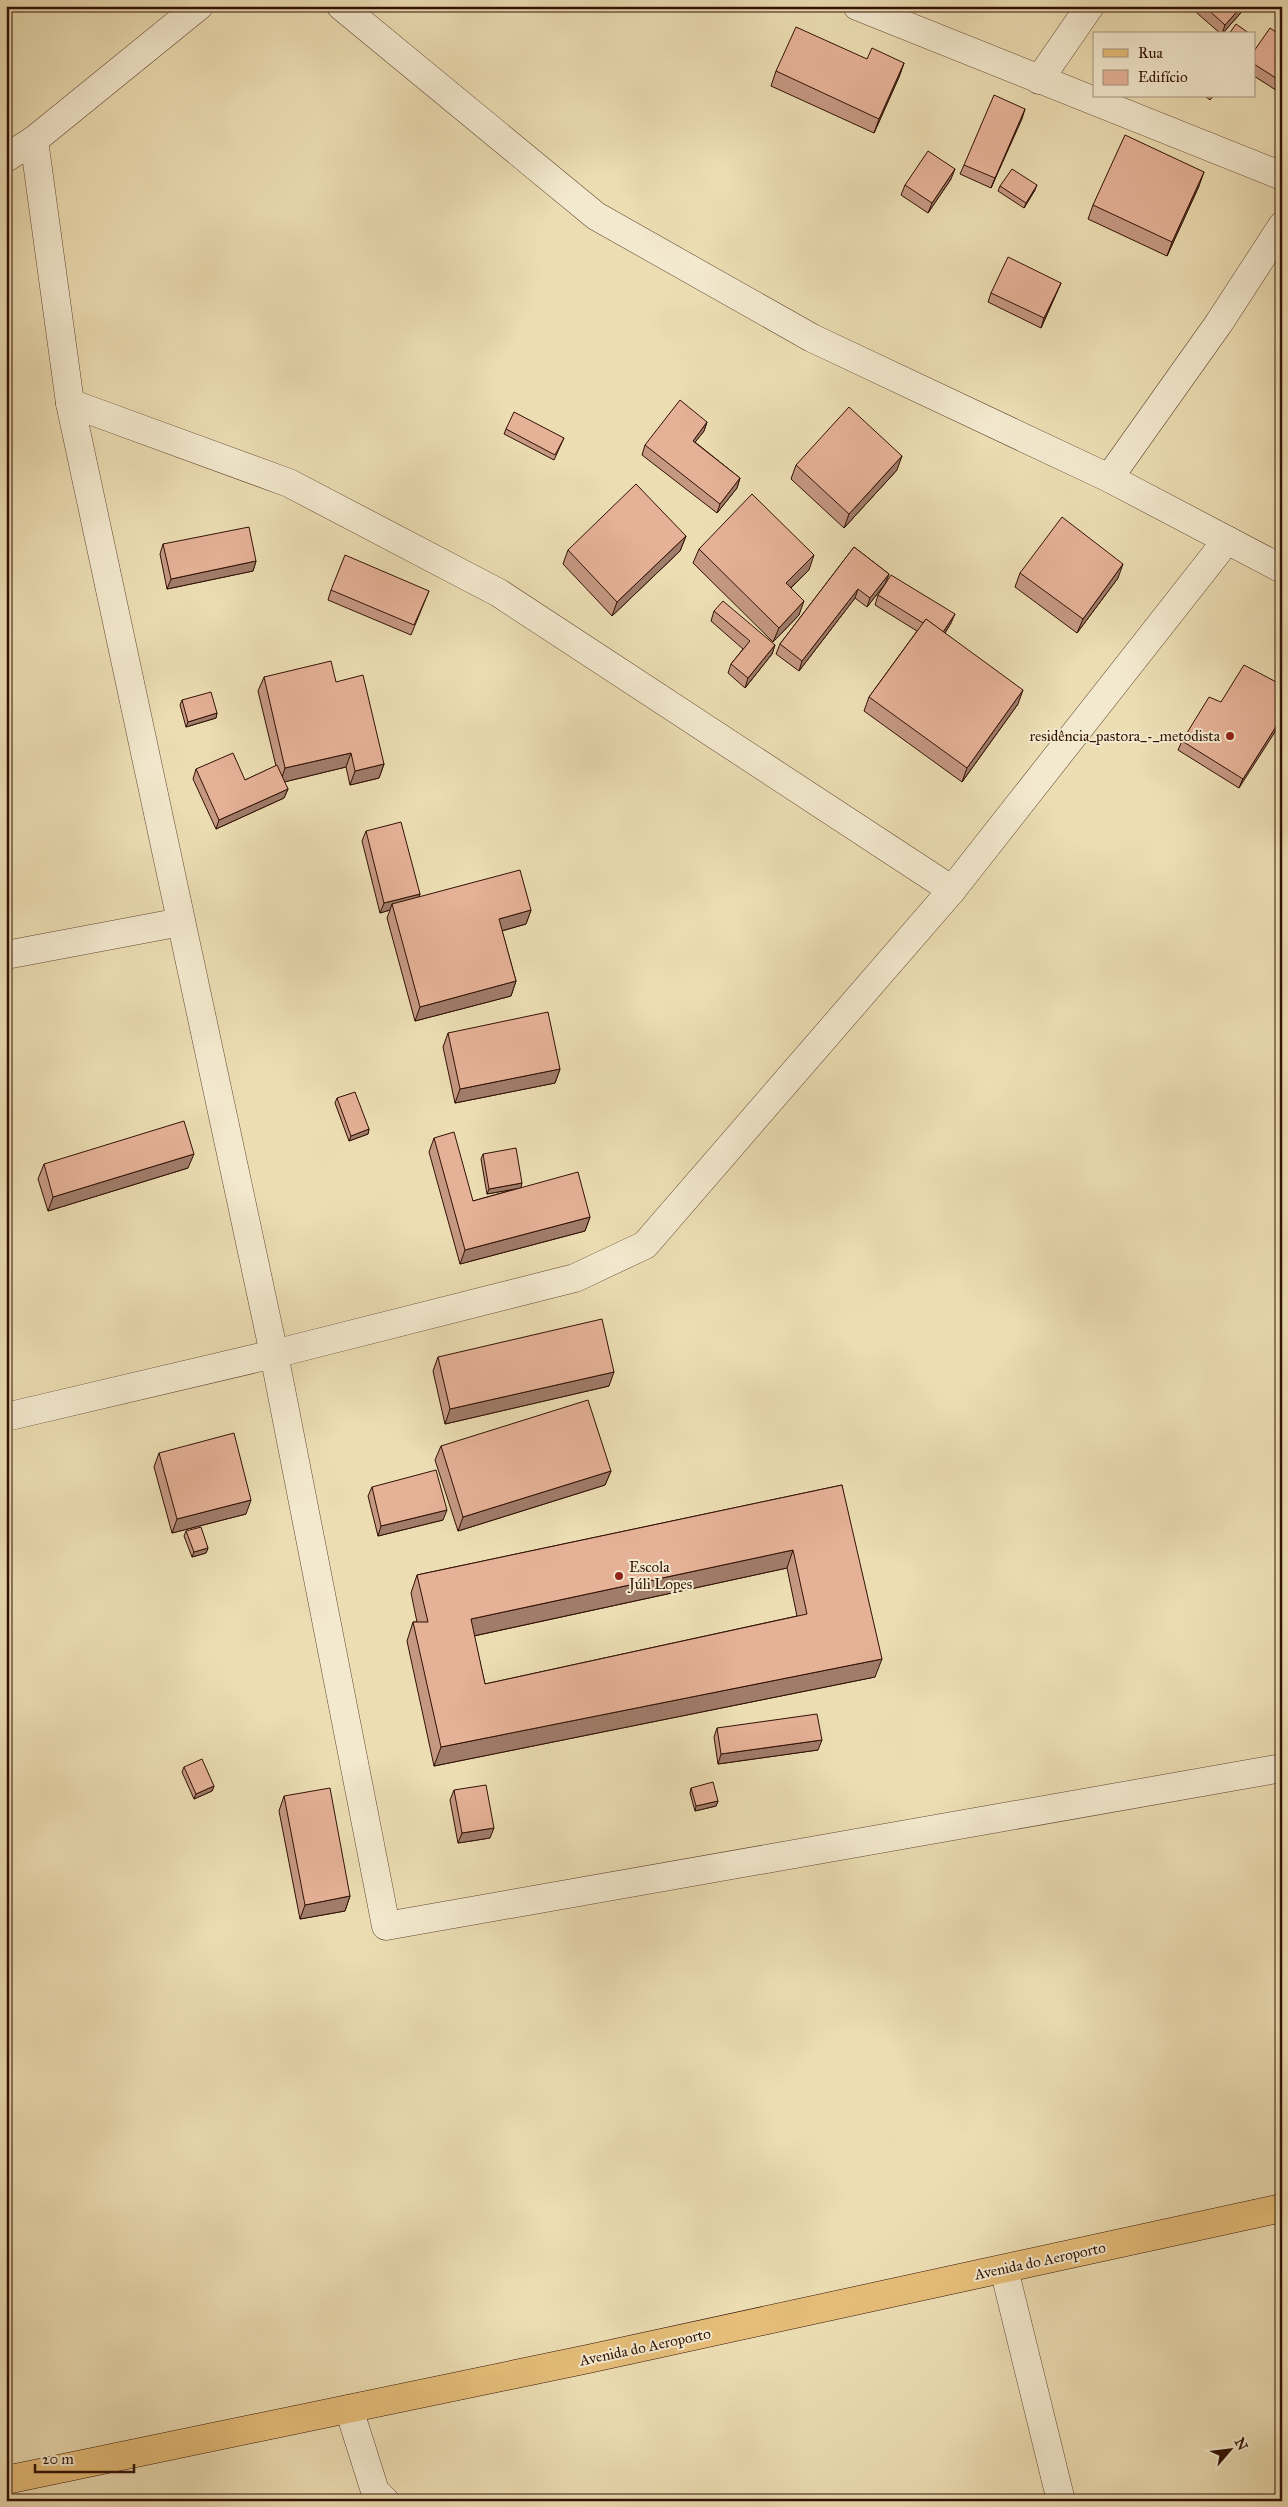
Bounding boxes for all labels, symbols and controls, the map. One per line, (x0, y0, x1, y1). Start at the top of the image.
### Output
legend (1093, 32, 1256, 98)
text: Rua (1138, 44, 1163, 62)
text: Edifício (1138, 68, 1188, 86)
place label: residência_pastora_-_metodista (1029, 727, 1221, 745)
marker: residência_pastora_-_metodista (1224, 730, 1236, 742)
place label: Escola Júli Lopes (627, 1558, 692, 1594)
marker: Escola Júli Lopes (613, 1570, 625, 1582)
street label: Avenida do Aeroporto (972, 2238, 1108, 2284)
street label: Avenida do Aeroporto (577, 2324, 713, 2370)
north arrow (1206, 2424, 1256, 2474)
text: N (1231, 2435, 1251, 2453)
scale bar (35, 2442, 134, 2474)
text: 20 m (42, 2450, 74, 2468)

